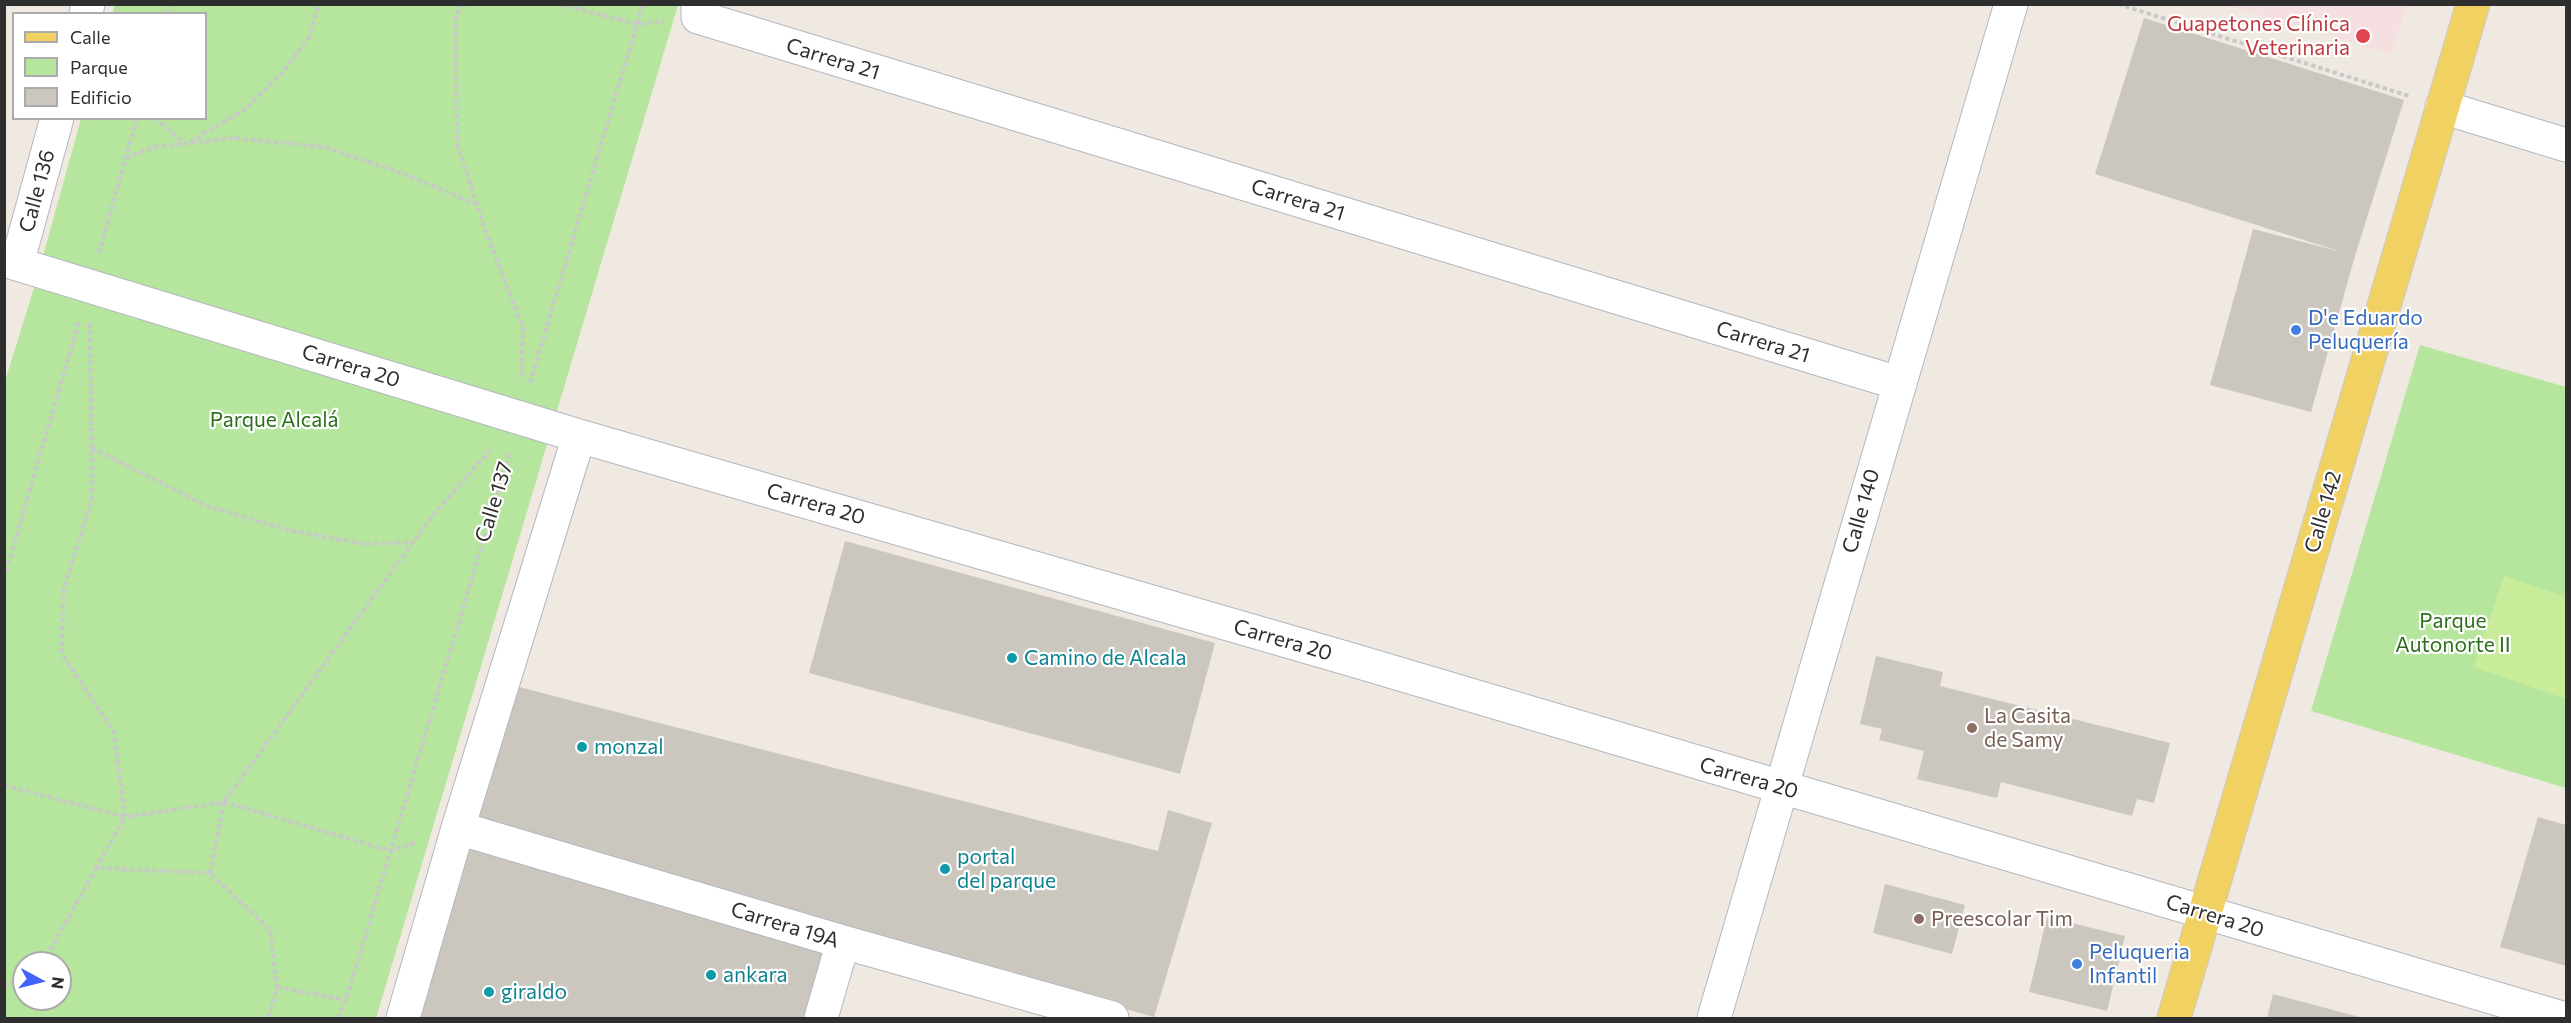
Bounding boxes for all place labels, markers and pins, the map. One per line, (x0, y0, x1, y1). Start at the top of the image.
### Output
place label: Guapetones Clínica Veterinaria (2167, 11, 2350, 61)
marker: Guapetones Clínica Veterinaria (2354, 27, 2372, 45)
place label: D'e Eduardo Peluquería (2308, 305, 2423, 355)
marker: D'e Eduardo Peluquería (2289, 323, 2303, 337)
place label: Camino de Alcala (1024, 645, 1186, 671)
marker: Camino de Alcala (1005, 651, 1019, 665)
place label: La Casita de Samy (1984, 703, 2071, 753)
marker: La Casita de Samy (1965, 721, 1979, 735)
place label: monzal (594, 734, 664, 760)
marker: monzal (575, 740, 589, 754)
place label: portal del parque (957, 844, 1056, 894)
marker: portal del parque (938, 862, 952, 876)
place label: Preescolar Tim (1931, 906, 2073, 932)
marker: Preescolar Tim (1912, 912, 1926, 926)
place label: Peluqueria Infantil (2089, 939, 2190, 989)
marker: Peluqueria Infantil (2070, 957, 2084, 971)
place label: ankara (723, 962, 788, 988)
marker: ankara (704, 968, 718, 982)
place label: giraldo (501, 979, 567, 1005)
marker: giraldo (482, 985, 496, 999)

